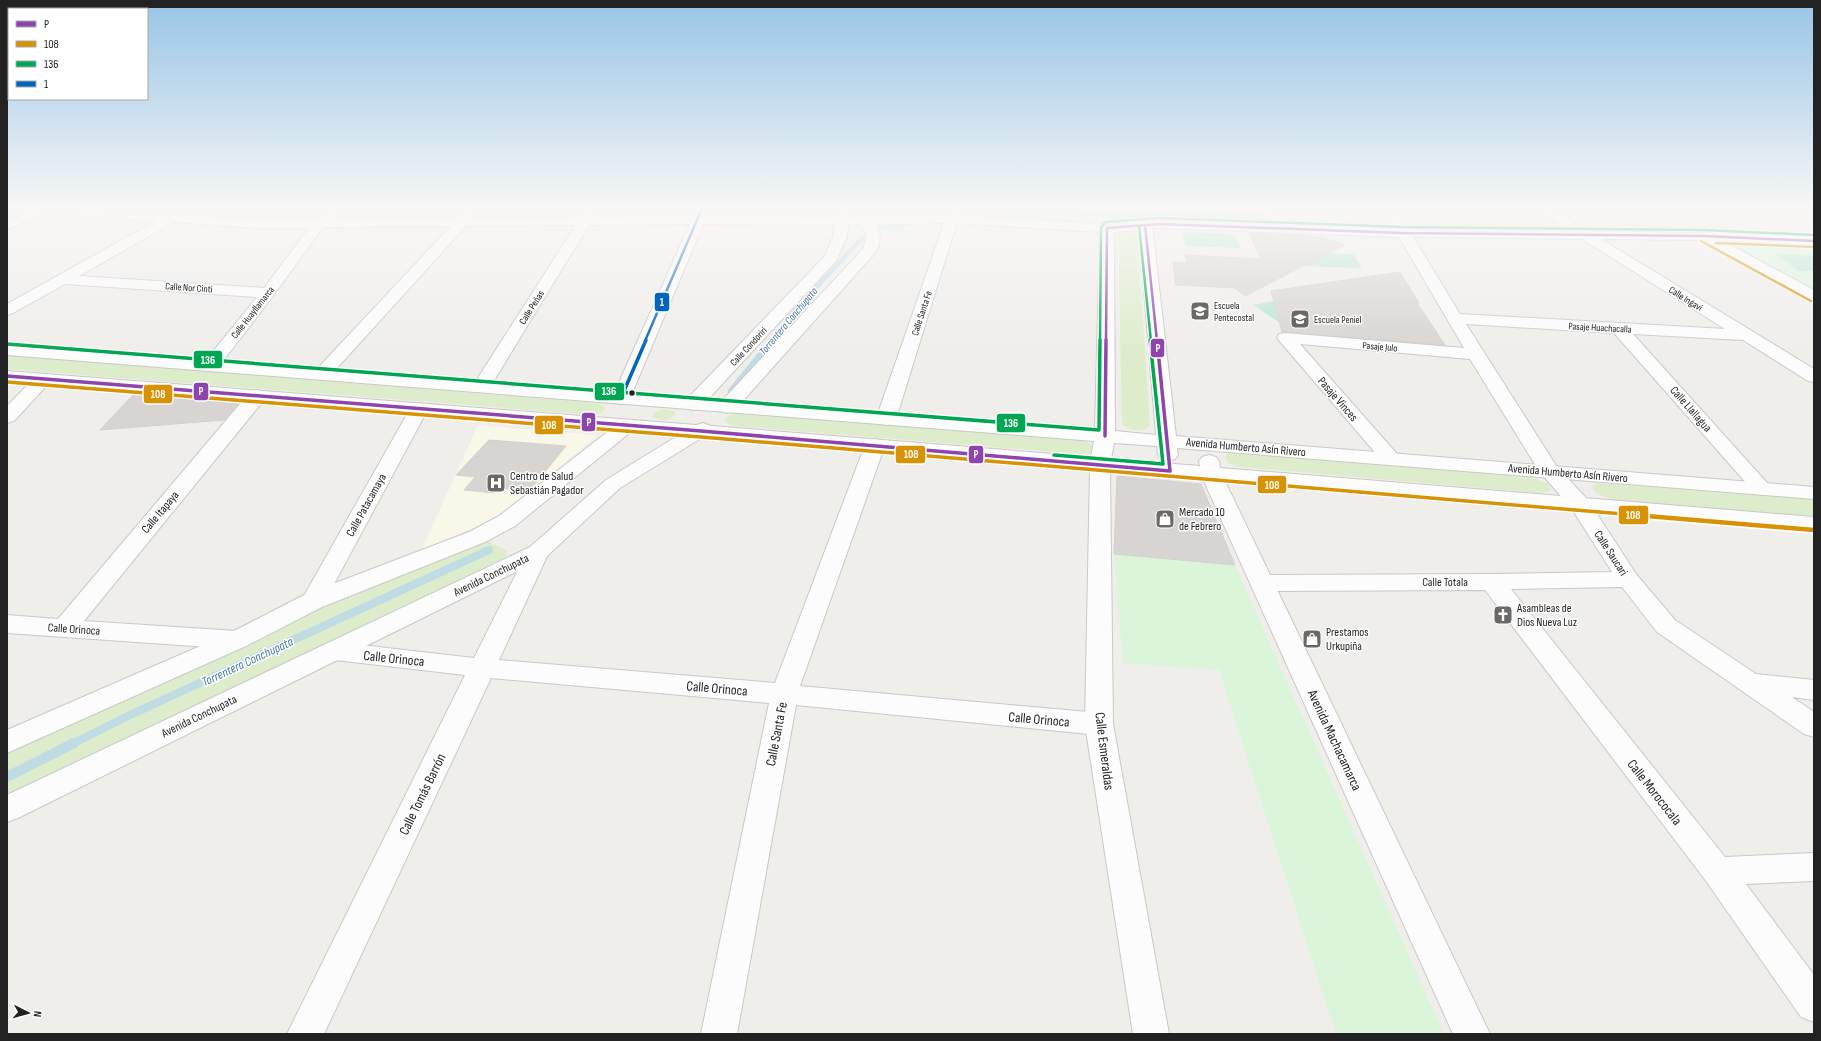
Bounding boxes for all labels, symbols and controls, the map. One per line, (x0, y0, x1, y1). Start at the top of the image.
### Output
legend (8, 8, 148, 100)
text: P (44, 17, 49, 32)
text: 108 (44, 37, 59, 52)
text: 136 (44, 57, 58, 72)
text: 1 (44, 77, 49, 92)
street label: Calle Nor Cinti (165, 280, 213, 296)
street label: Calle Huayllamarca (229, 284, 277, 341)
street label: Calle Ingavi (1666, 284, 1705, 314)
water label: Torrentera Conchupata (756, 285, 821, 358)
street label: Calle Peñas (517, 288, 547, 327)
street label: Calle Santa Fe (909, 289, 935, 337)
line badge: 1 (654, 292, 670, 312)
text: 1 (660, 296, 665, 309)
school or university icon: Escuela Pentecostal (1189, 300, 1211, 322)
place label: Escuela Pentecostal (1214, 300, 1254, 324)
school or university icon: Escuela Peniel (1289, 308, 1311, 330)
place label: Escuela Peniel (1314, 314, 1362, 326)
street label: Pasaje Huachacalla (1568, 320, 1632, 336)
street label: Calle Condoriri (728, 325, 770, 369)
line badge: P (1150, 338, 1165, 358)
street label: Pasaje Julo (1362, 339, 1398, 354)
text: P (1156, 342, 1161, 355)
line badge: 136 (193, 350, 223, 369)
text: 136 (201, 354, 215, 367)
street label: Pasaje Vinces (1314, 374, 1361, 425)
line badge: P (193, 382, 209, 401)
line badge: 136 (594, 382, 625, 401)
street label: Calle Llallagua (1667, 383, 1715, 436)
line badge: 108 (143, 384, 173, 404)
text: P (199, 385, 204, 398)
text: 136 (602, 385, 616, 398)
text: 108 (151, 388, 165, 401)
unlabelled marker (627, 388, 637, 398)
line badge: P (581, 412, 596, 432)
line badge: 136 (996, 413, 1026, 433)
line badge: 108 (534, 415, 564, 435)
text: P (587, 416, 592, 429)
text: 136 (1004, 417, 1018, 430)
text: 108 (542, 419, 556, 432)
street label: Avenida Humberto Asín Rivero (1185, 435, 1306, 460)
line badge: 108 (895, 445, 926, 464)
line badge: P (968, 445, 984, 464)
text: 108 (904, 448, 918, 461)
text: P (974, 448, 979, 461)
street label: Avenida Humberto Asín Rivero (1507, 461, 1628, 486)
place label: Centro de Salud Sebastián Pagador (510, 469, 584, 498)
street label: Calle Patacamaya (343, 471, 390, 539)
hospital icon: Centro de Salud Sebastián Pagador (485, 472, 507, 494)
line badge: 108 (1257, 475, 1287, 494)
text: 108 (1265, 479, 1279, 492)
street label: Calle Itapaya (138, 488, 183, 537)
place label: Mercado 10 de Febrero (1179, 505, 1225, 534)
line badge: 108 (1618, 505, 1649, 525)
shop icon: Mercado 10 de Febrero (1154, 508, 1176, 530)
text: 108 (1626, 509, 1640, 522)
street label: Calle Saucari (1590, 528, 1631, 579)
street label: Avenida Conchupata (450, 551, 532, 601)
street label: Calle Totala (1422, 575, 1468, 590)
place label: Asambleas de Dios Nueva Luz (1516, 601, 1578, 630)
church icon: Asambleas de Dios Nueva Luz (1492, 604, 1514, 626)
street label: Calle Orinoca (47, 620, 101, 639)
place label: Prestamos Urkupiña (1326, 625, 1369, 654)
shop icon: Prestamos Urkupiña (1301, 628, 1323, 650)
water label: Torrentera Conchupata (199, 633, 296, 690)
street label: Calle Orinoca (363, 647, 425, 670)
street label: Calle Orinoca (686, 677, 748, 700)
street label: Avenida Machacamarca (1303, 686, 1365, 793)
street label: Avenida Conchupata (158, 692, 240, 742)
street label: Calle Santa Fe (762, 701, 791, 768)
street label: Calle Orinoca (1008, 708, 1070, 731)
street label: Calle Esmeraldas (1091, 711, 1118, 791)
street label: Calle Tomás Barrón (395, 751, 449, 838)
street label: Calle Morococala (1624, 756, 1686, 829)
north arrow (8, 993, 48, 1033)
text: N (31, 1010, 44, 1018)

